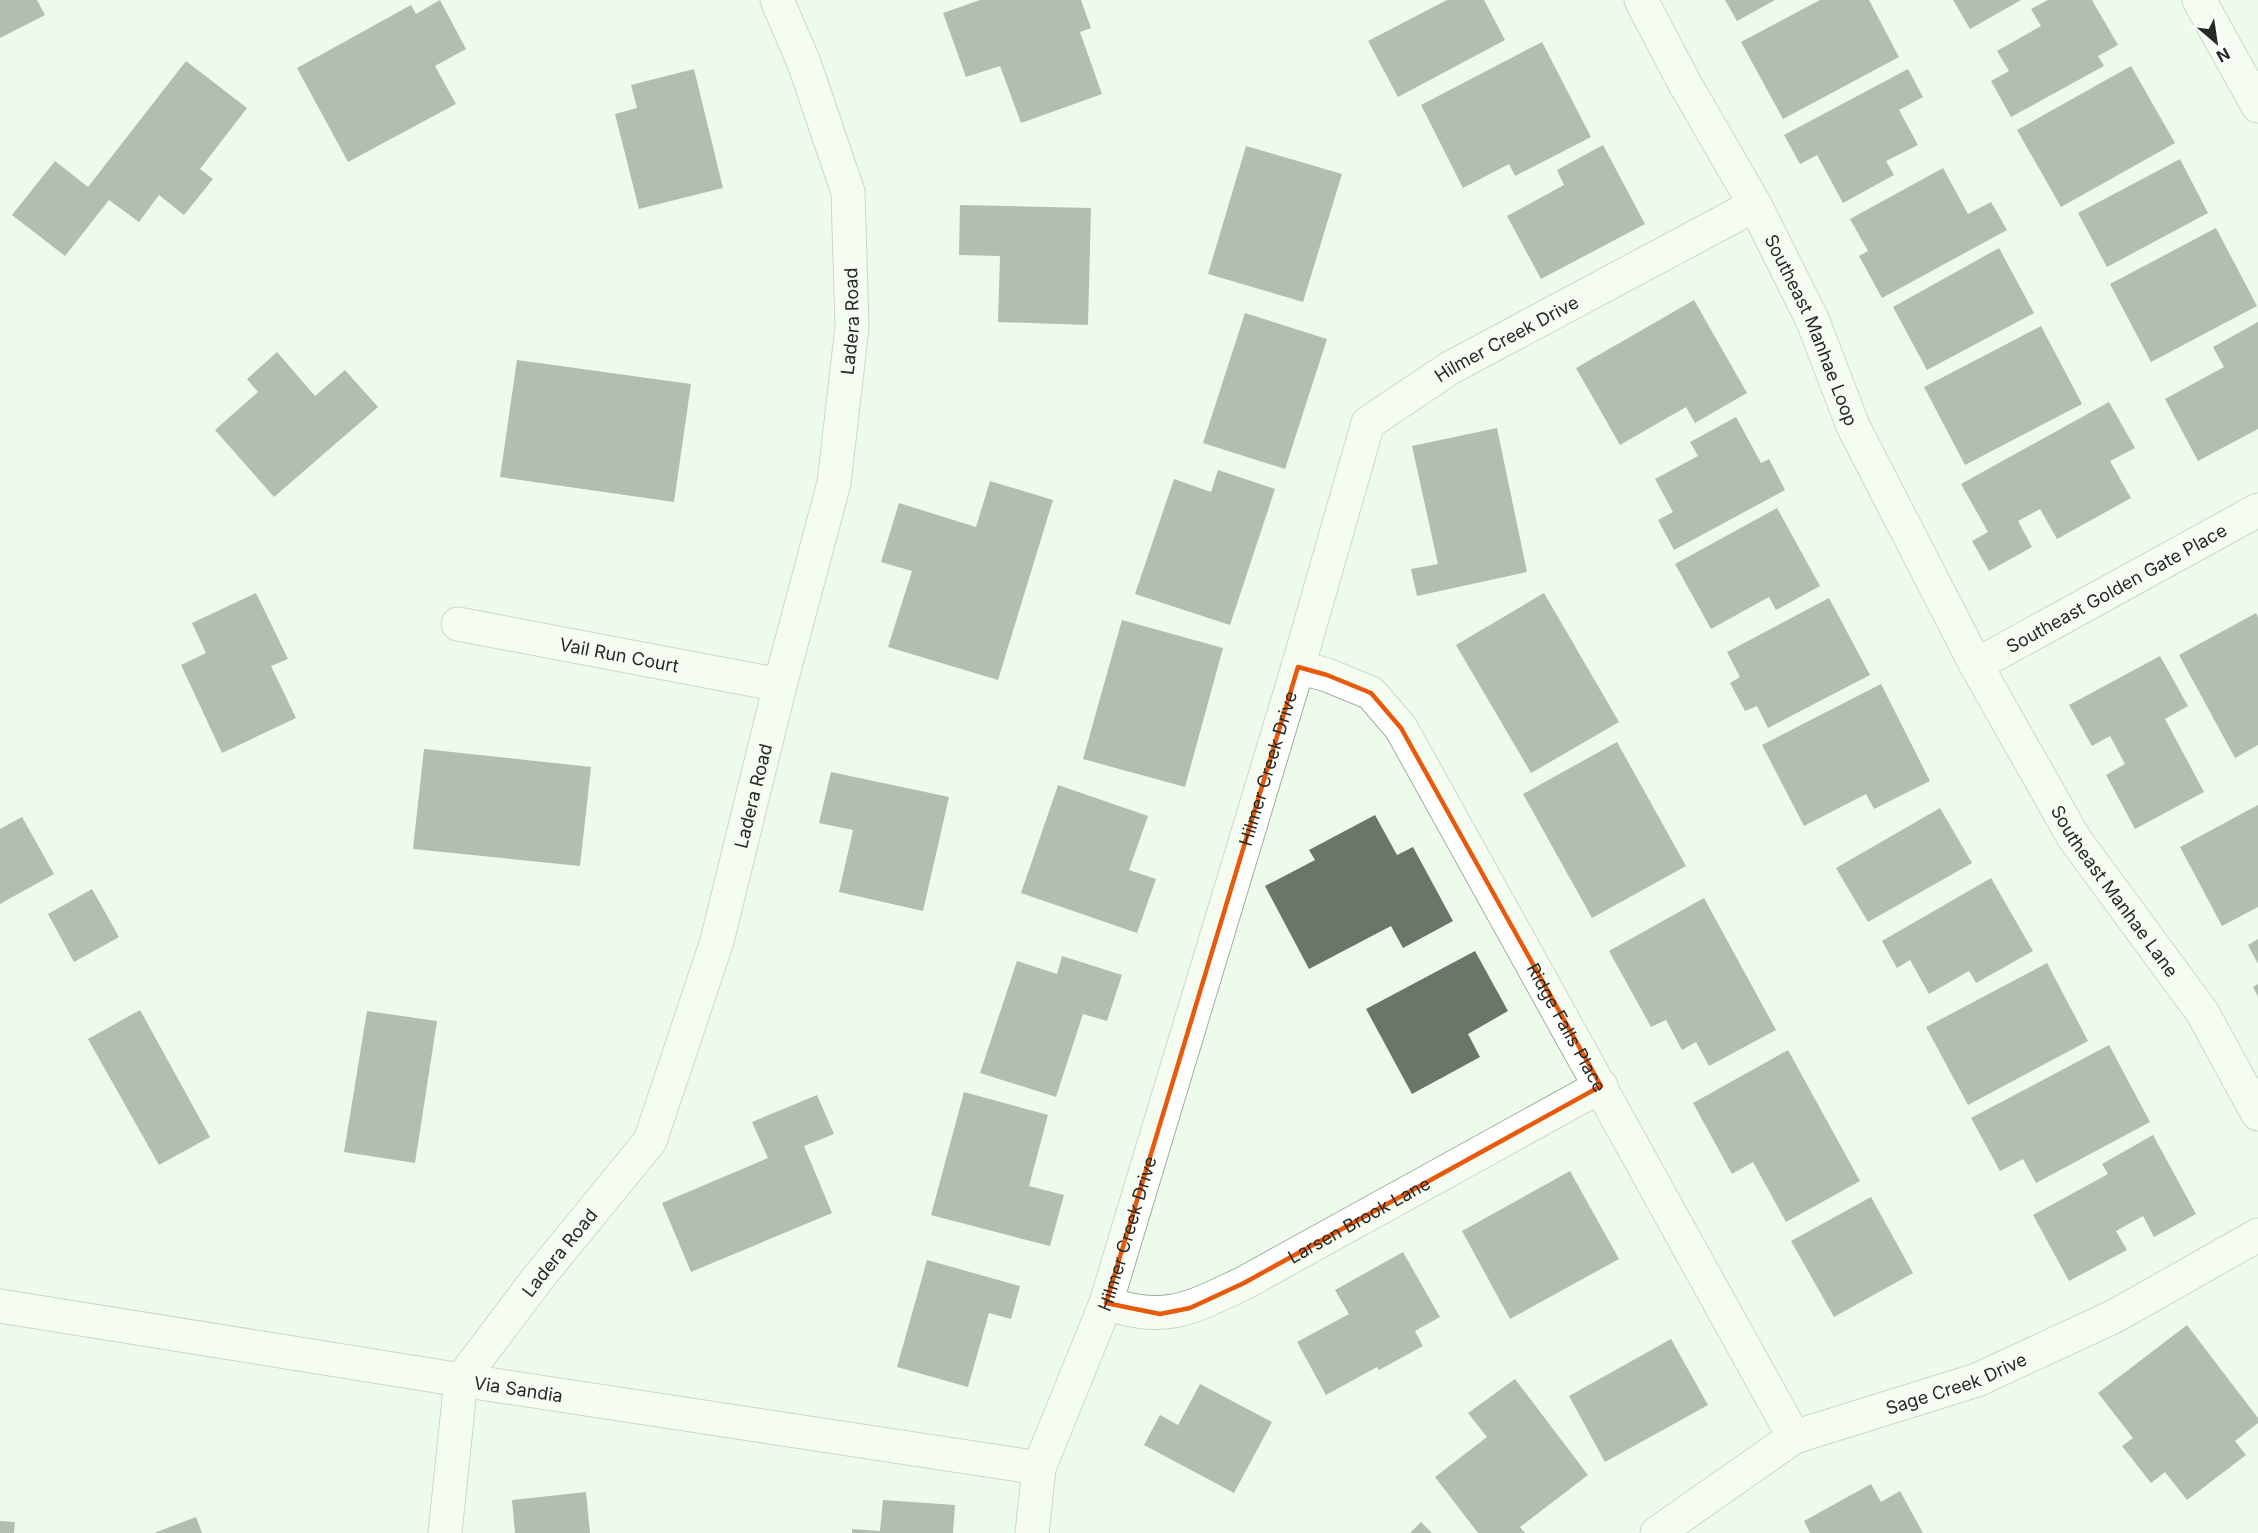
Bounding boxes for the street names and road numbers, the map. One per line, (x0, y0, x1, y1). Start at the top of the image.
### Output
street label: Southeast Manhae Loop (1761, 231, 1862, 429)
street label: Ladera Road (836, 267, 863, 376)
street label: Hilmer Creek Drive (1430, 291, 1582, 386)
street label: Southeast Golden Gate Place (2002, 519, 2230, 657)
street label: Vail Run Court (558, 633, 681, 676)
street label: Hilmer Creek Drive (1234, 688, 1301, 848)
street label: Ladera Road (730, 741, 776, 850)
street label: Southeast Manhae Lane (2047, 801, 2183, 981)
street label: Ridge Falls Place (1523, 959, 1611, 1095)
street label: Hilmer Creek Drive (1093, 1154, 1160, 1314)
street label: Larsen Brook Lane (1284, 1172, 1434, 1267)
street label: Ladera Road (517, 1204, 601, 1300)
street label: Sage Creek Drive (1883, 1348, 2030, 1418)
street label: Via Sandia (472, 1372, 564, 1406)

